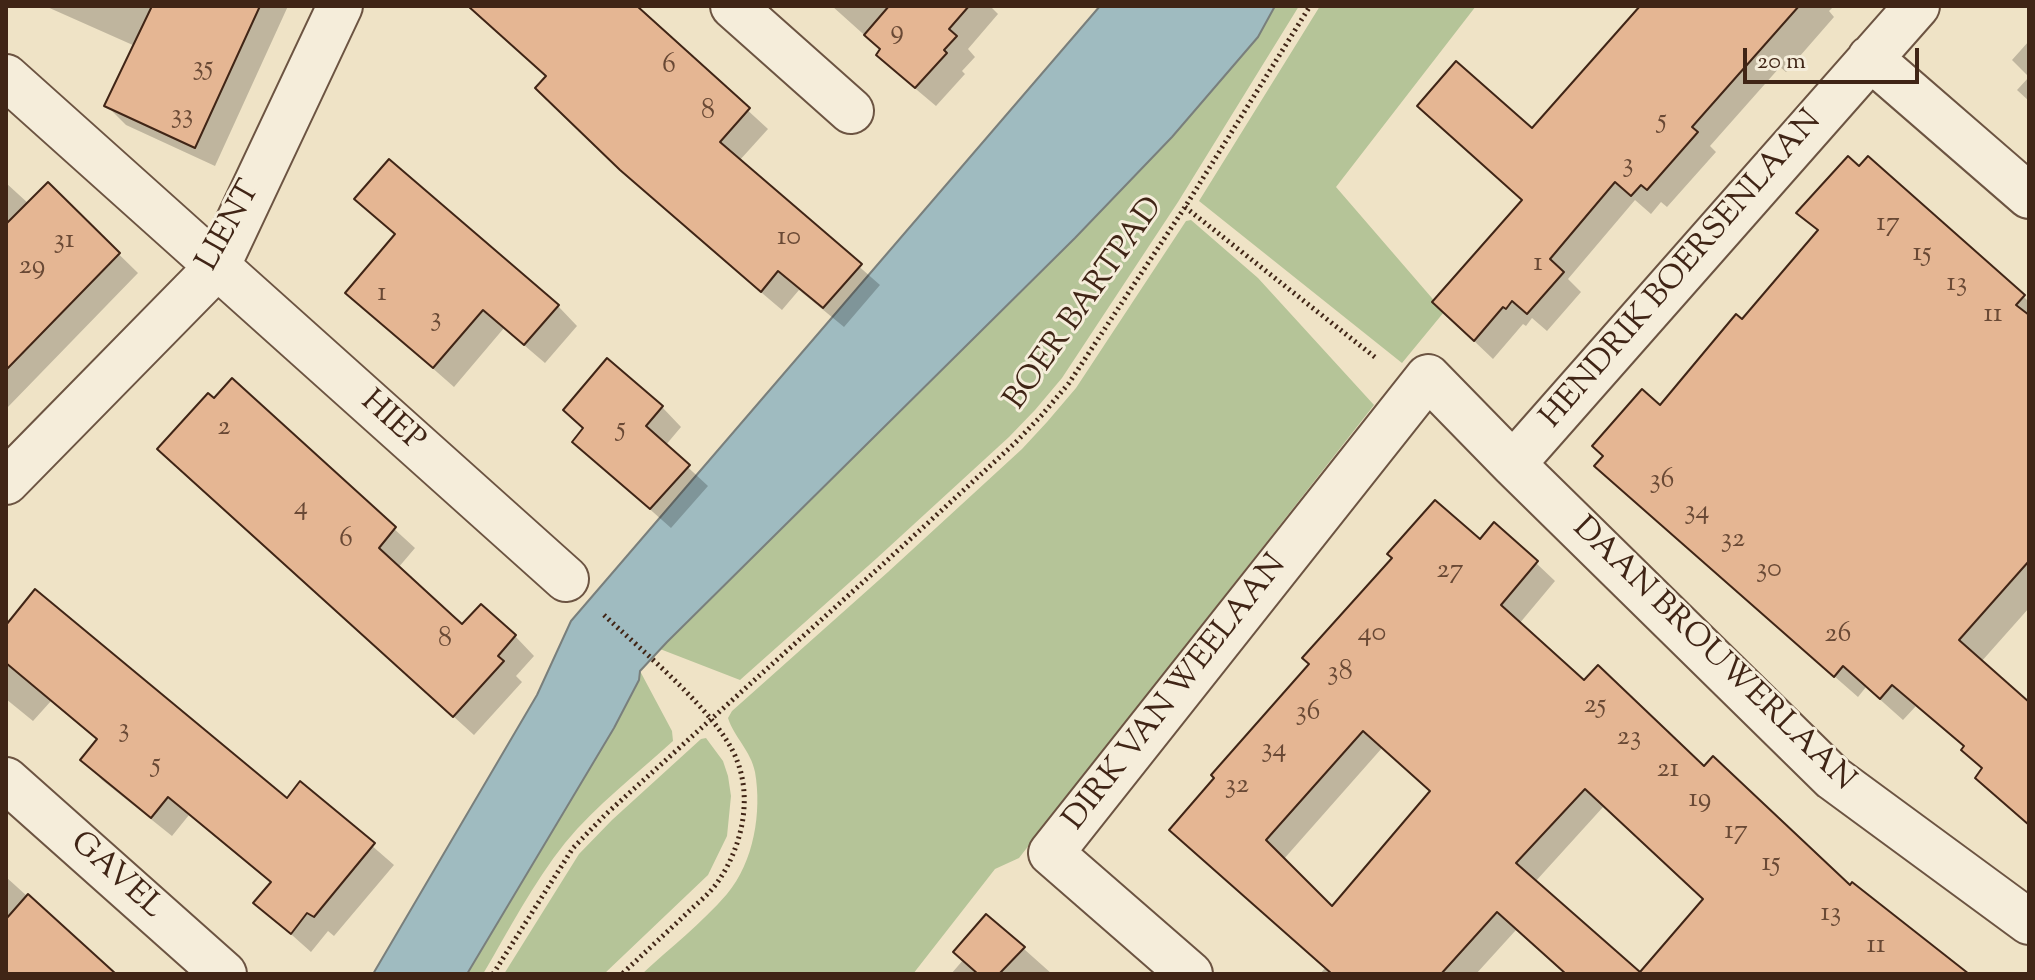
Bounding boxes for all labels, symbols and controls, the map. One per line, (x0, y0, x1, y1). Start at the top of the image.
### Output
house number: 9 (890, 16, 904, 50)
scale bar (1747, 32, 1923, 82)
text: 20 m (1757, 45, 1806, 79)
house number: 6 (662, 50, 676, 84)
house number: 35 (193, 52, 213, 86)
house number: 8 (701, 96, 715, 130)
house number: 33 (171, 100, 193, 134)
street label: HENDRIK BOERSENLAAN (1534, 104, 1832, 438)
house number: 5 (1657, 105, 1667, 139)
house number: 3 (1622, 149, 1634, 183)
street label: LIENT (191, 175, 271, 279)
street label: BOER BARTPAD (998, 191, 1174, 419)
house number: 17 (1876, 208, 1900, 242)
house number: 10 (777, 222, 801, 256)
house number: 31 (54, 225, 74, 259)
house number: 15 (1912, 238, 1932, 272)
house number: 1 (1533, 248, 1543, 282)
house number: 29 (19, 251, 45, 285)
house number: 13 (1947, 268, 1967, 302)
house number: 1 (377, 278, 387, 312)
house number: 11 (1983, 299, 2003, 333)
house number: 3 (430, 303, 442, 337)
street label: HIEP (351, 384, 431, 462)
house number: 2 (217, 412, 231, 446)
house number: 5 (616, 413, 626, 447)
house number: 36 (1650, 465, 1674, 499)
house number: 4 (294, 492, 308, 526)
house number: 34 (1684, 496, 1710, 530)
street label: DAAN BROUWERLAAN (1563, 511, 1861, 801)
house number: 6 (339, 524, 353, 558)
house number: 32 (1721, 524, 1745, 558)
street label: DIRK VAN WEELAAN (1057, 548, 1297, 840)
house number: 30 (1756, 554, 1782, 588)
house number: 27 (1436, 555, 1464, 589)
house number: 40 (1358, 618, 1386, 652)
house number: 26 (1824, 619, 1852, 653)
house number: 8 (438, 624, 452, 658)
house number: 38 (1327, 657, 1353, 691)
house number: 25 (1584, 690, 1606, 724)
house number: 36 (1296, 697, 1320, 731)
house number: 3 (118, 714, 130, 748)
house number: 23 (1617, 722, 1641, 756)
house number: 34 (1261, 734, 1287, 768)
house number: 5 (151, 749, 161, 783)
house number: 21 (1657, 754, 1679, 788)
house number: 32 (1225, 770, 1249, 804)
house number: 19 (1689, 784, 1711, 818)
house number: 17 (1724, 816, 1748, 850)
street label: GAVEL (61, 825, 169, 929)
house number: 15 (1761, 848, 1781, 882)
house number: 13 (1821, 898, 1841, 932)
house number: 11 (1866, 930, 1886, 964)

